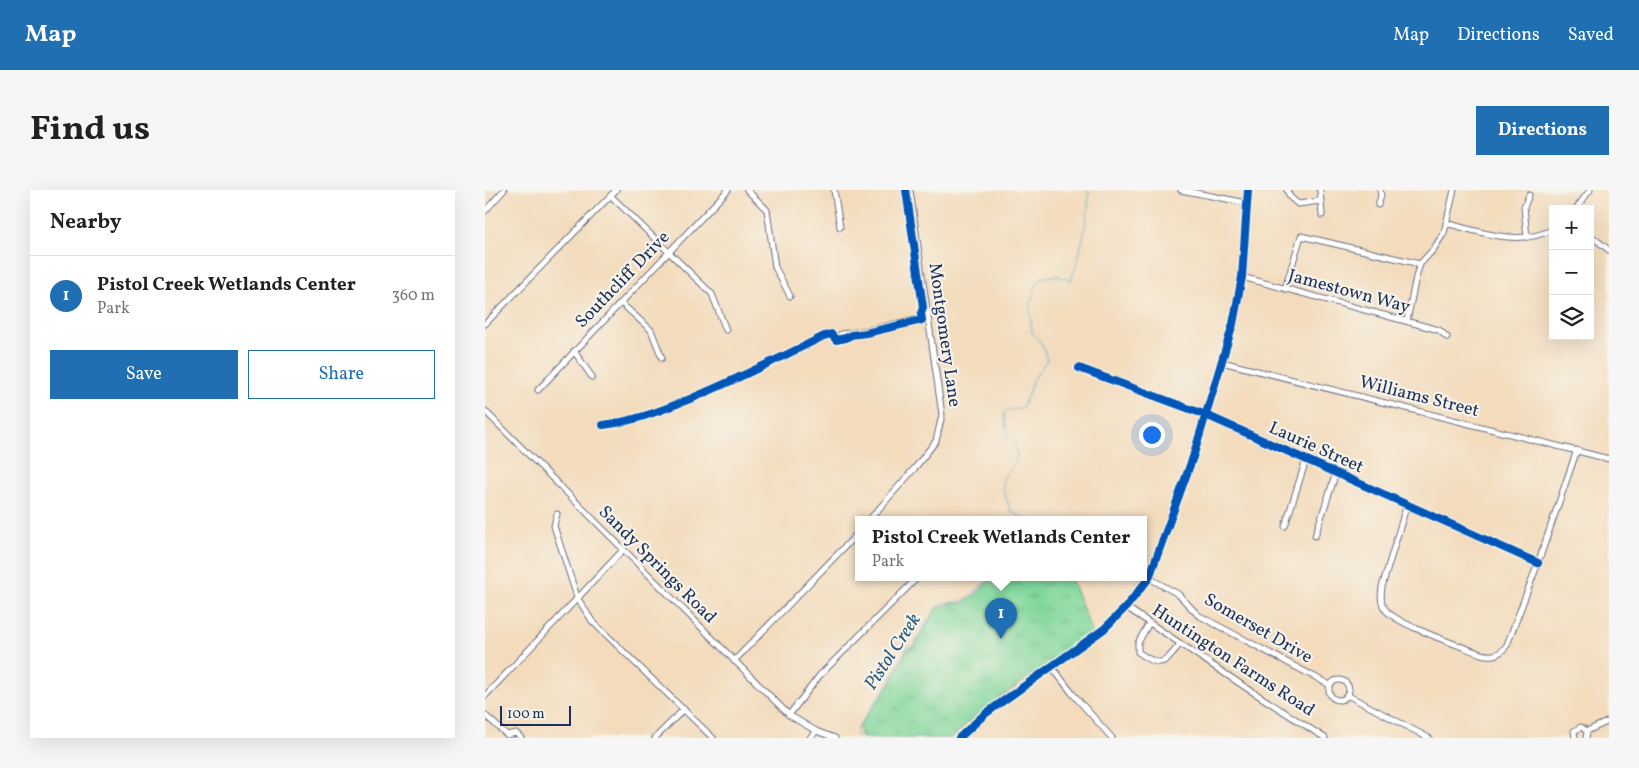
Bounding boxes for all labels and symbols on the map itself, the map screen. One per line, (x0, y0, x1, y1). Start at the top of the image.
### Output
street label: Southcliff Drive (570, 226, 676, 334)
street label: Montgomery Lane (922, 261, 966, 409)
street label: Jamestown Way (1285, 264, 1413, 320)
street label: Williams Street (1357, 370, 1481, 424)
street label: Laurie Street (1265, 416, 1367, 480)
your location (1139, 422, 1165, 448)
street label: Sandy Springs Road (592, 500, 722, 630)
street label: Somerset Drive (1199, 588, 1317, 670)
pin: 1 (985, 598, 1017, 639)
street label: Huntington Farms Road (1147, 599, 1319, 723)
water label: Pistol Creek (858, 608, 928, 695)
scale bar (500, 703, 571, 726)

